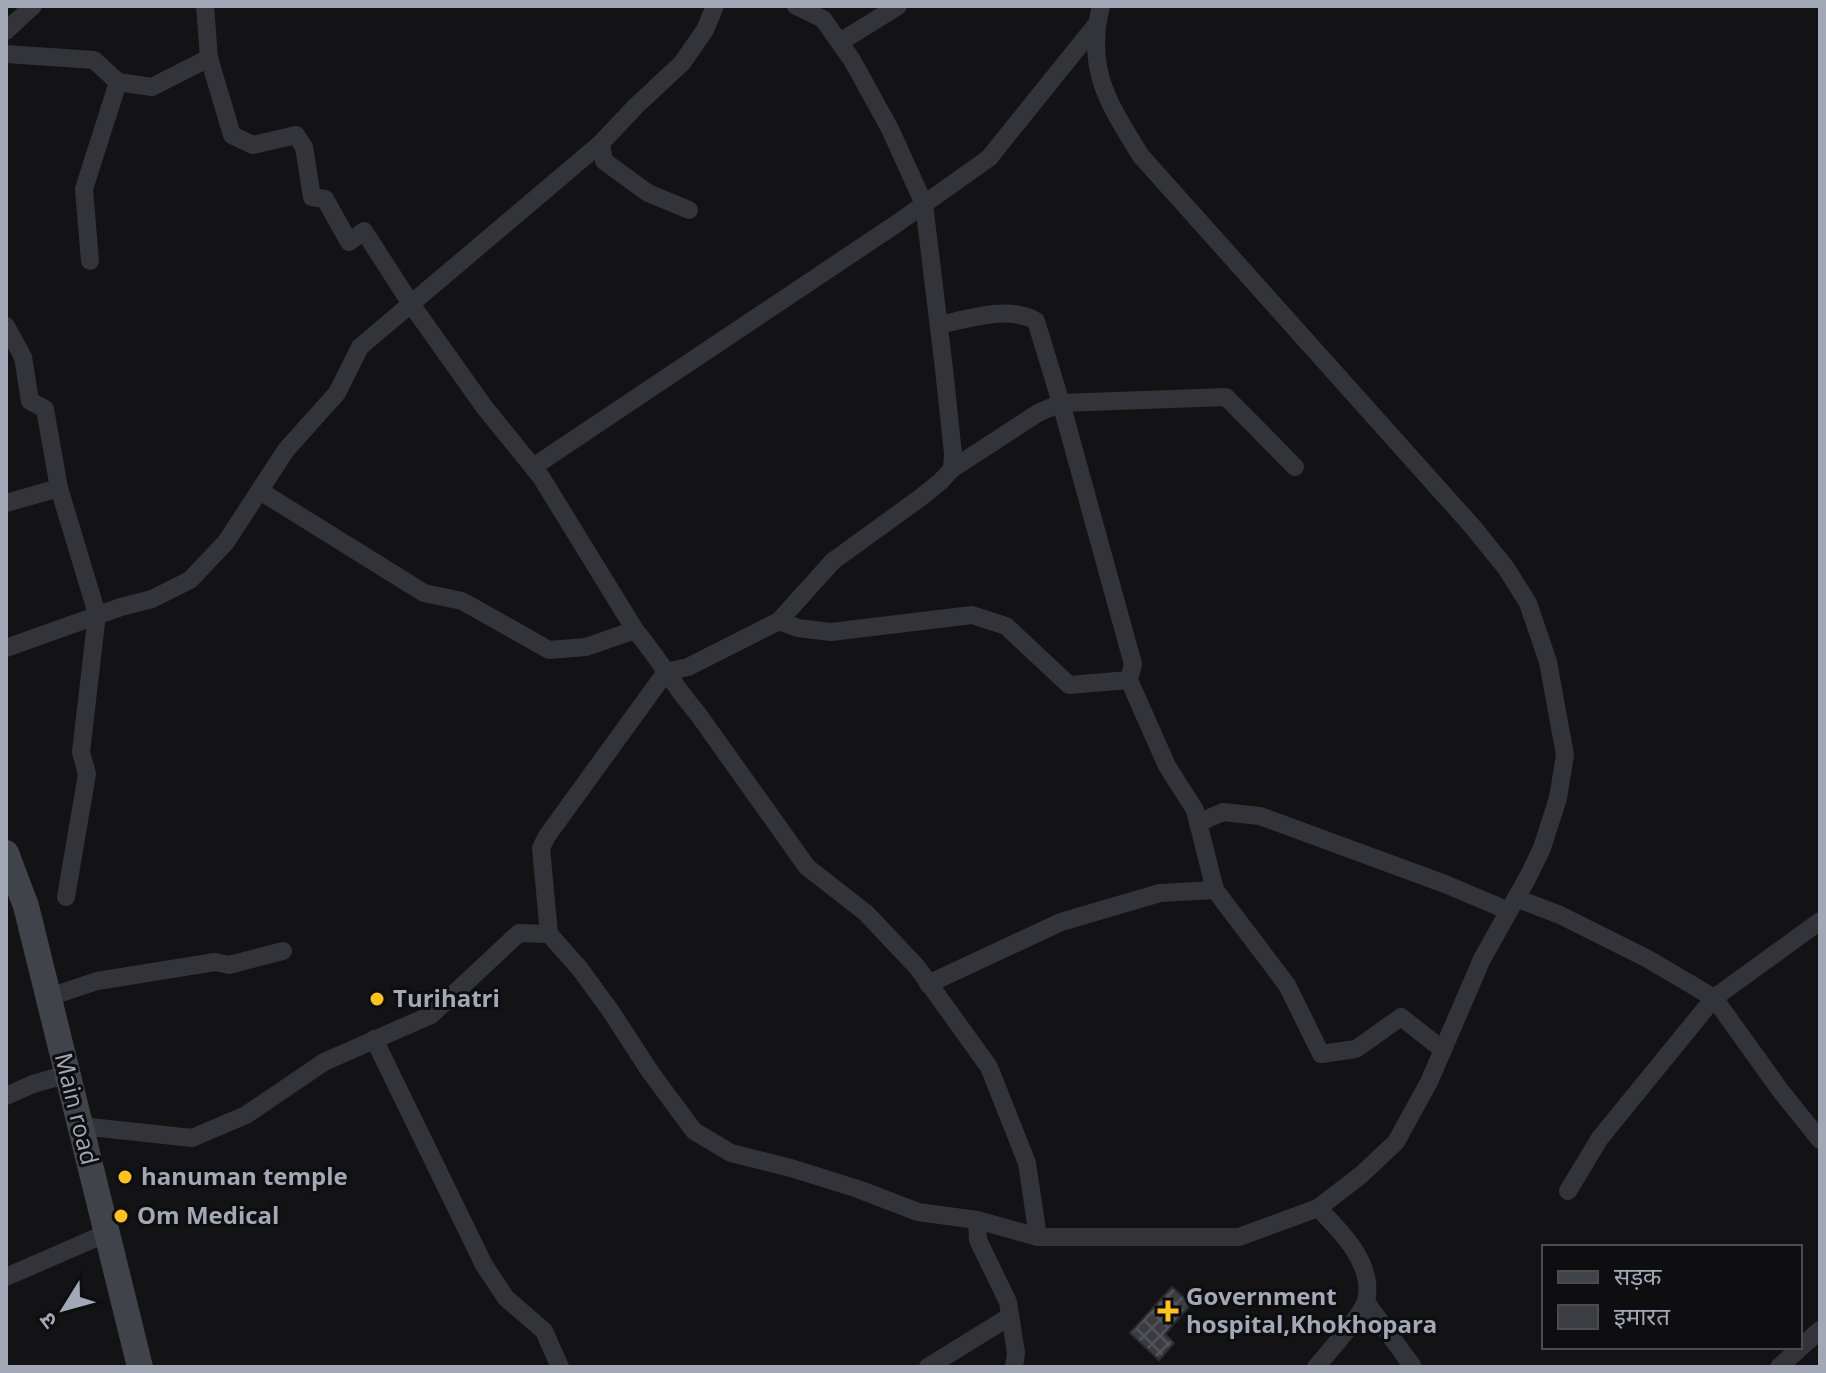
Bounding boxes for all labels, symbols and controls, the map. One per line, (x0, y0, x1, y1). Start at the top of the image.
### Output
place label: Turihatri (393, 981, 500, 1014)
marker: Turihatri (368, 990, 386, 1008)
street label: Main road (48, 1049, 107, 1168)
place label: hanuman temple (141, 1159, 348, 1192)
marker: hanuman temple (116, 1168, 134, 1186)
place label: Om Medical (137, 1198, 279, 1231)
marker: Om Medical (112, 1207, 130, 1225)
legend (1542, 1245, 1802, 1349)
text: सड़क (1614, 1259, 1662, 1292)
north arrow (24, 1269, 104, 1349)
place label: Government hospital,Khokhopara (1186, 1279, 1437, 1340)
text: इमारत (1614, 1299, 1671, 1332)
marker: Government hospital,Khokhopara (1157, 1300, 1179, 1322)
text: उ (31, 1307, 63, 1336)

